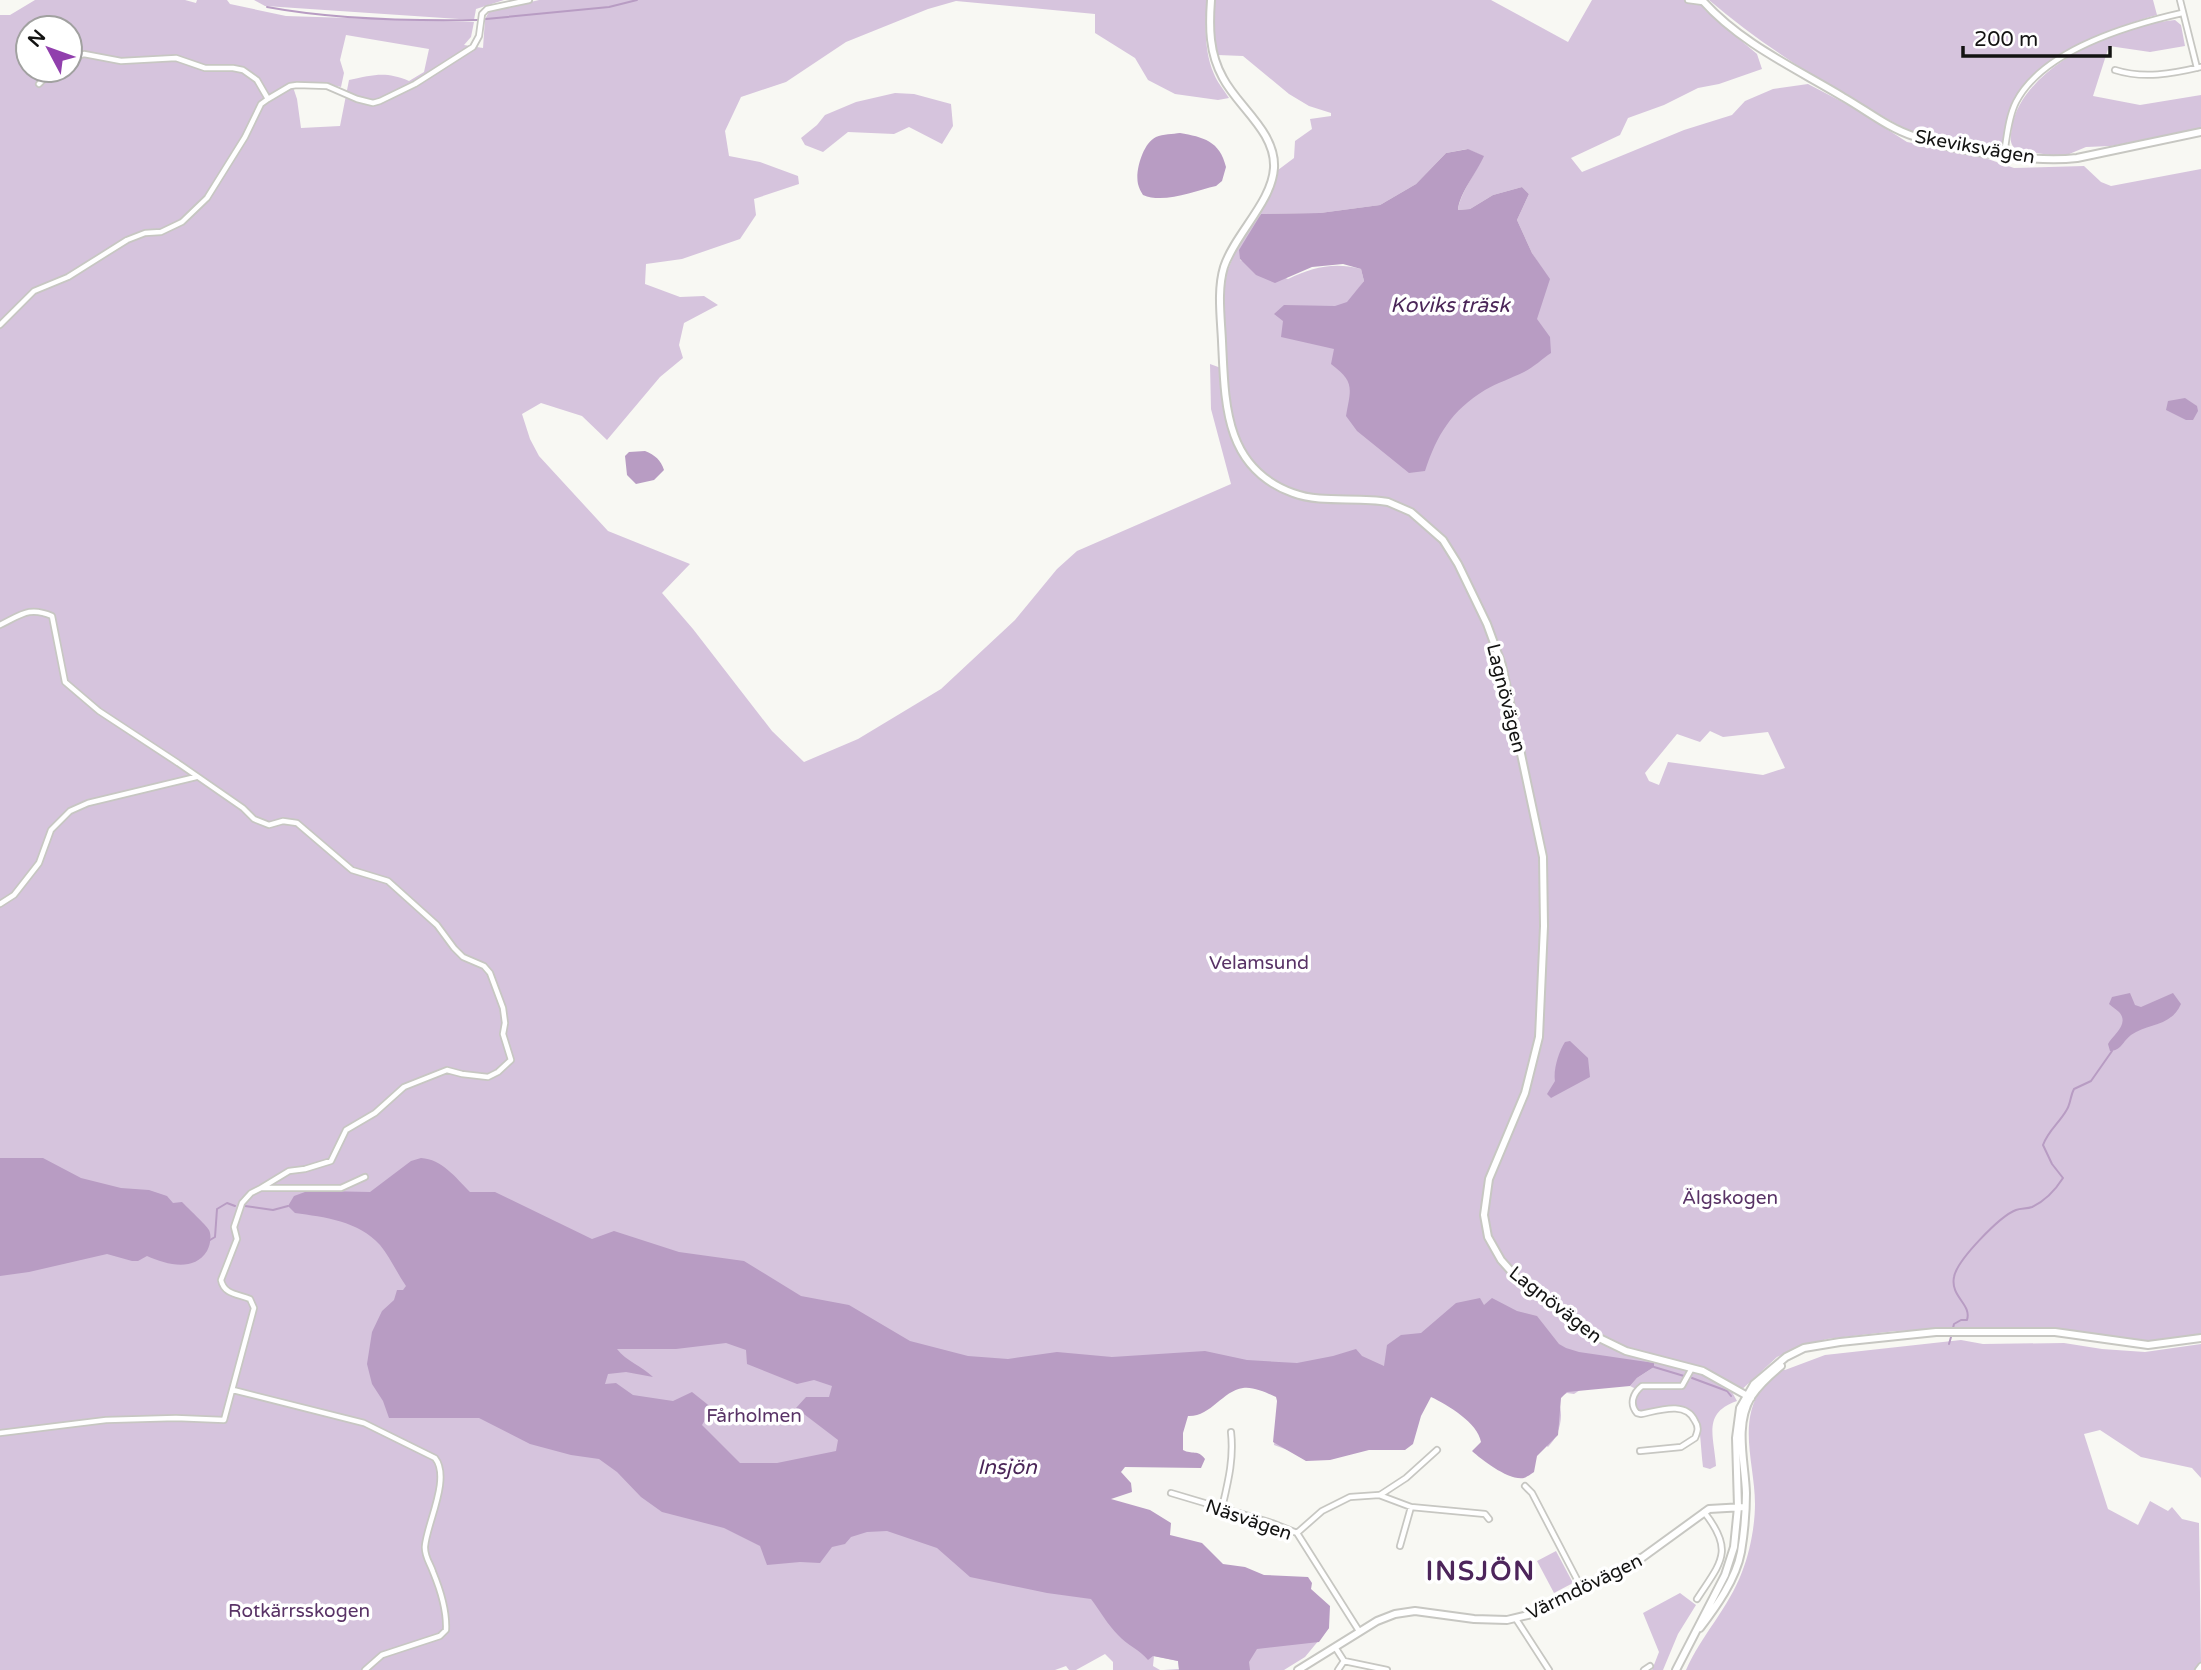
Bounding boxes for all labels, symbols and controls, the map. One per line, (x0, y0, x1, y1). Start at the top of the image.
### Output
north arrow (14, 14, 84, 84)
scale bar (1963, 14, 2110, 58)
text: N (24, 26, 50, 51)
text: 200 m (1974, 27, 2038, 52)
street label: Skeviksvägen (1913, 126, 2037, 168)
water label: Koviks träsk (1390, 293, 1511, 318)
street label: Lagnövägen (1482, 641, 1530, 755)
park label: Velamsund (1209, 952, 1309, 974)
park label: Älgskogen (1682, 1187, 1778, 1209)
street label: Lagnövägen (1505, 1262, 1606, 1348)
park label: Fårholmen (706, 1405, 802, 1427)
water label: Insjön (977, 1455, 1038, 1480)
street label: Näsvägen (1203, 1495, 1295, 1545)
street label: Värmdövägen (1523, 1549, 1646, 1624)
district label: INSJÖN (1426, 1556, 1536, 1587)
park label: Rotkärrsskogen (228, 1600, 370, 1622)

